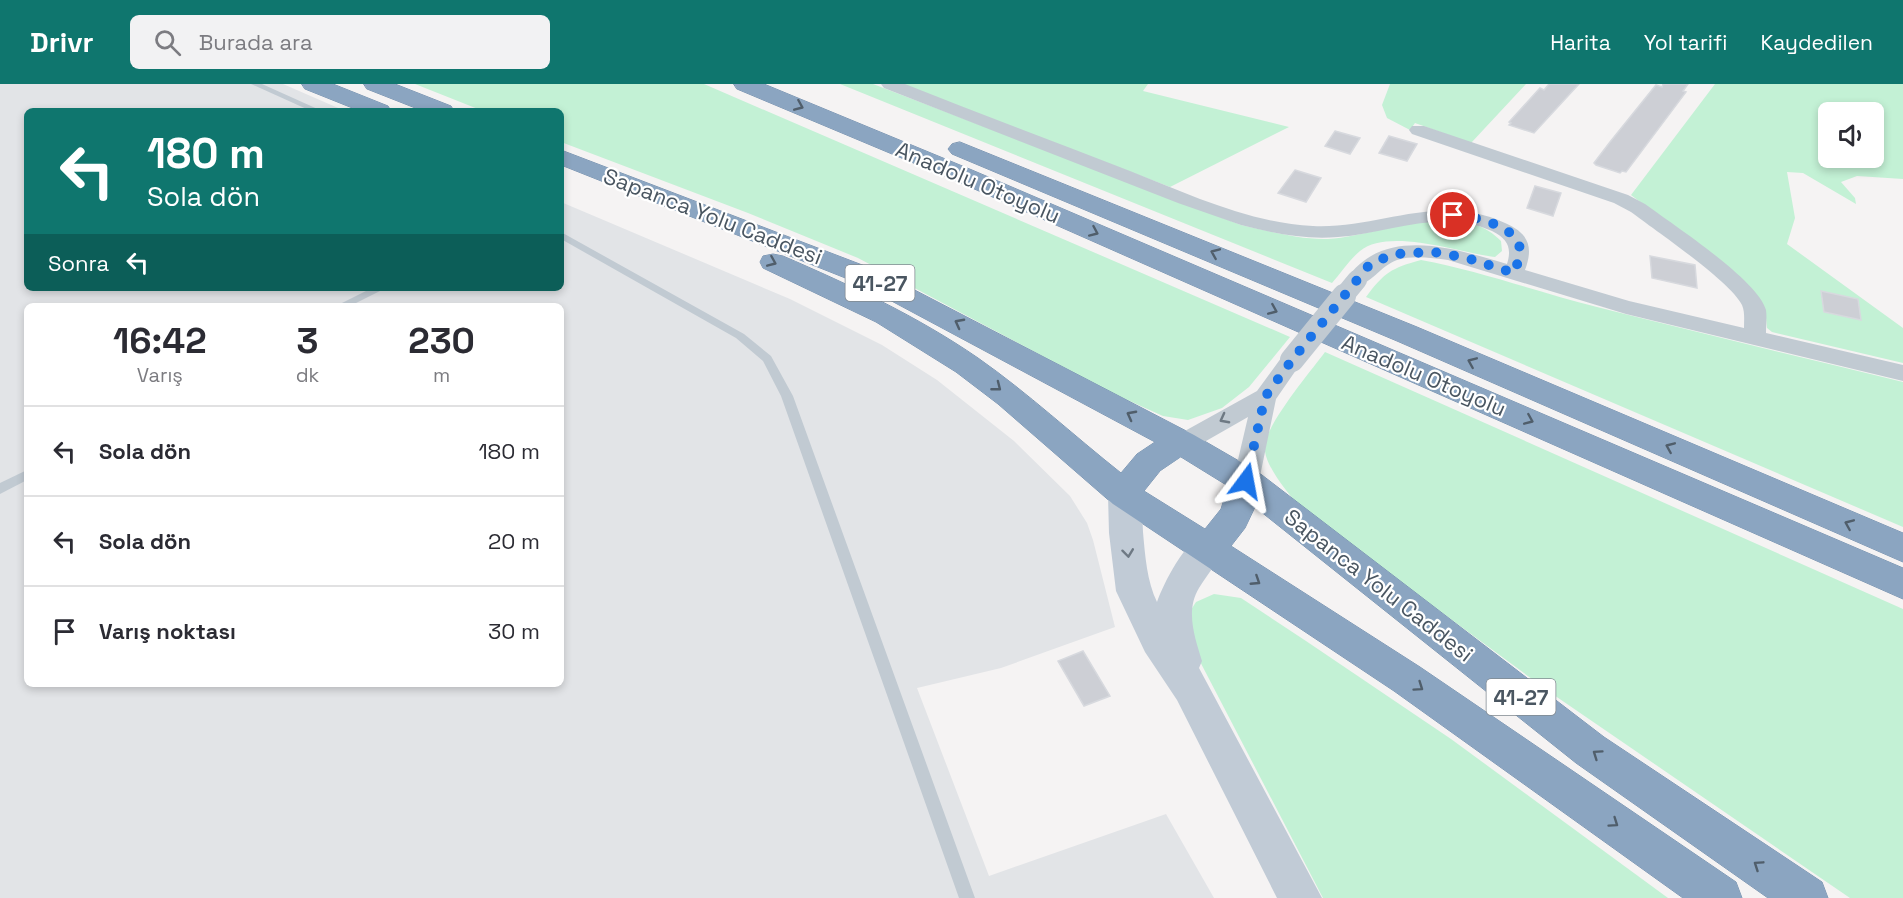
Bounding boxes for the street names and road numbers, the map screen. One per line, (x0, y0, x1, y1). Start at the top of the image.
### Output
street label: Anadolu Otoyolu (892, 135, 1064, 229)
street label: Sapanca Yolu Caddesi (600, 161, 826, 271)
road number: 41-27 (846, 265, 914, 301)
street label: Anadolu Otoyolu (1338, 328, 1510, 422)
street label: Sapanca Yolu Caddesi (1279, 503, 1479, 667)
road number: 41-27 (1486, 679, 1556, 715)

